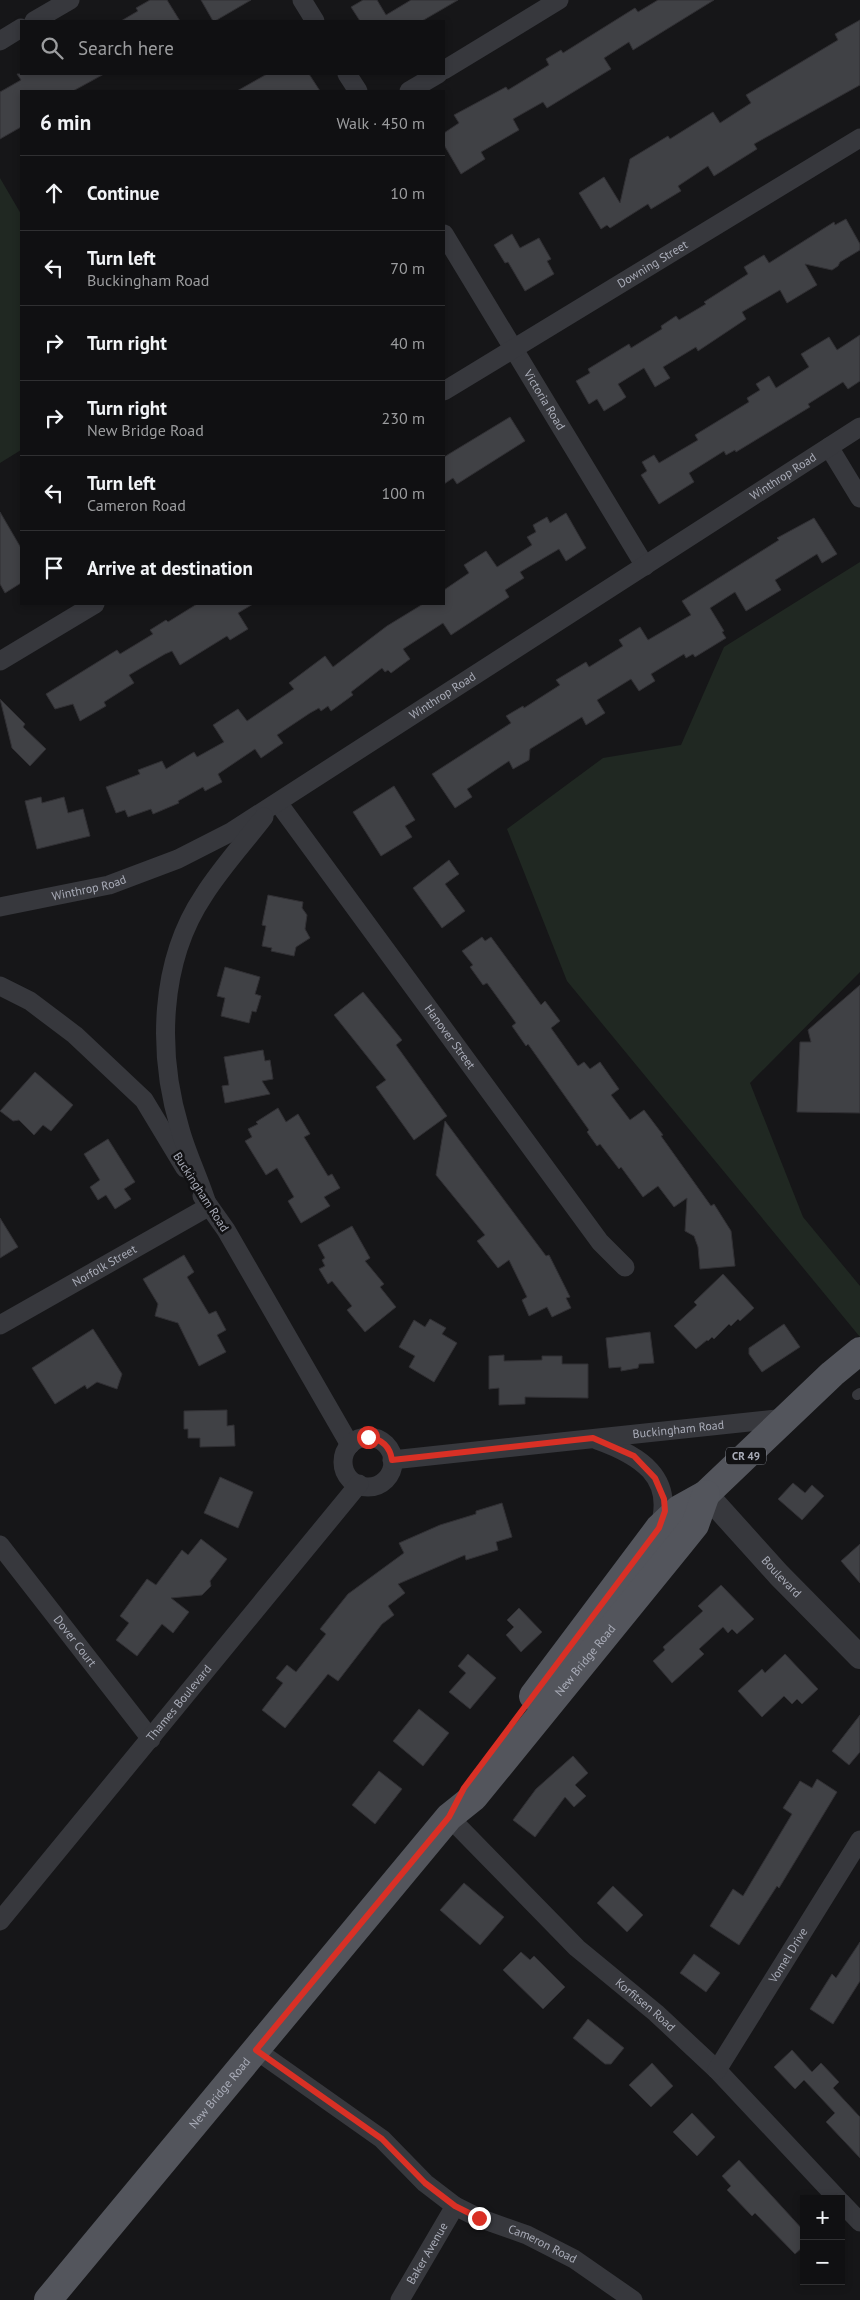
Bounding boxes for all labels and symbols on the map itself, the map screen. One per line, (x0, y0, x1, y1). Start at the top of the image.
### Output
street label: Downing Street (614, 237, 690, 291)
street label: Victoria Road (520, 366, 569, 433)
street label: Winthrop Road (747, 449, 819, 503)
street label: Winthrop Road (406, 668, 478, 722)
street label: Winthrop Road (50, 871, 128, 903)
street label: Hanover Street (422, 1001, 479, 1072)
street label: Buckingham Road (170, 1149, 233, 1234)
street label: Norfolk Street (69, 1241, 139, 1290)
street label: Buckingham Road (632, 1417, 725, 1441)
route start (357, 1426, 380, 1449)
road number: CR 49 (726, 1448, 766, 1464)
street label: Boulevard (759, 1553, 805, 1600)
street label: Dover Court (51, 1612, 100, 1670)
street label: New Bridge Road (551, 1621, 618, 1699)
street label: Thames Boulevard (143, 1661, 215, 1744)
street label: Vomel Drive (765, 1925, 811, 1986)
street label: Korfitsen Road (612, 1975, 679, 2034)
street label: New Bridge Road (186, 2054, 253, 2131)
route end (468, 2207, 491, 2230)
street label: Baker Avenue (403, 2220, 451, 2287)
street label: Cameron Road (506, 2221, 579, 2266)

